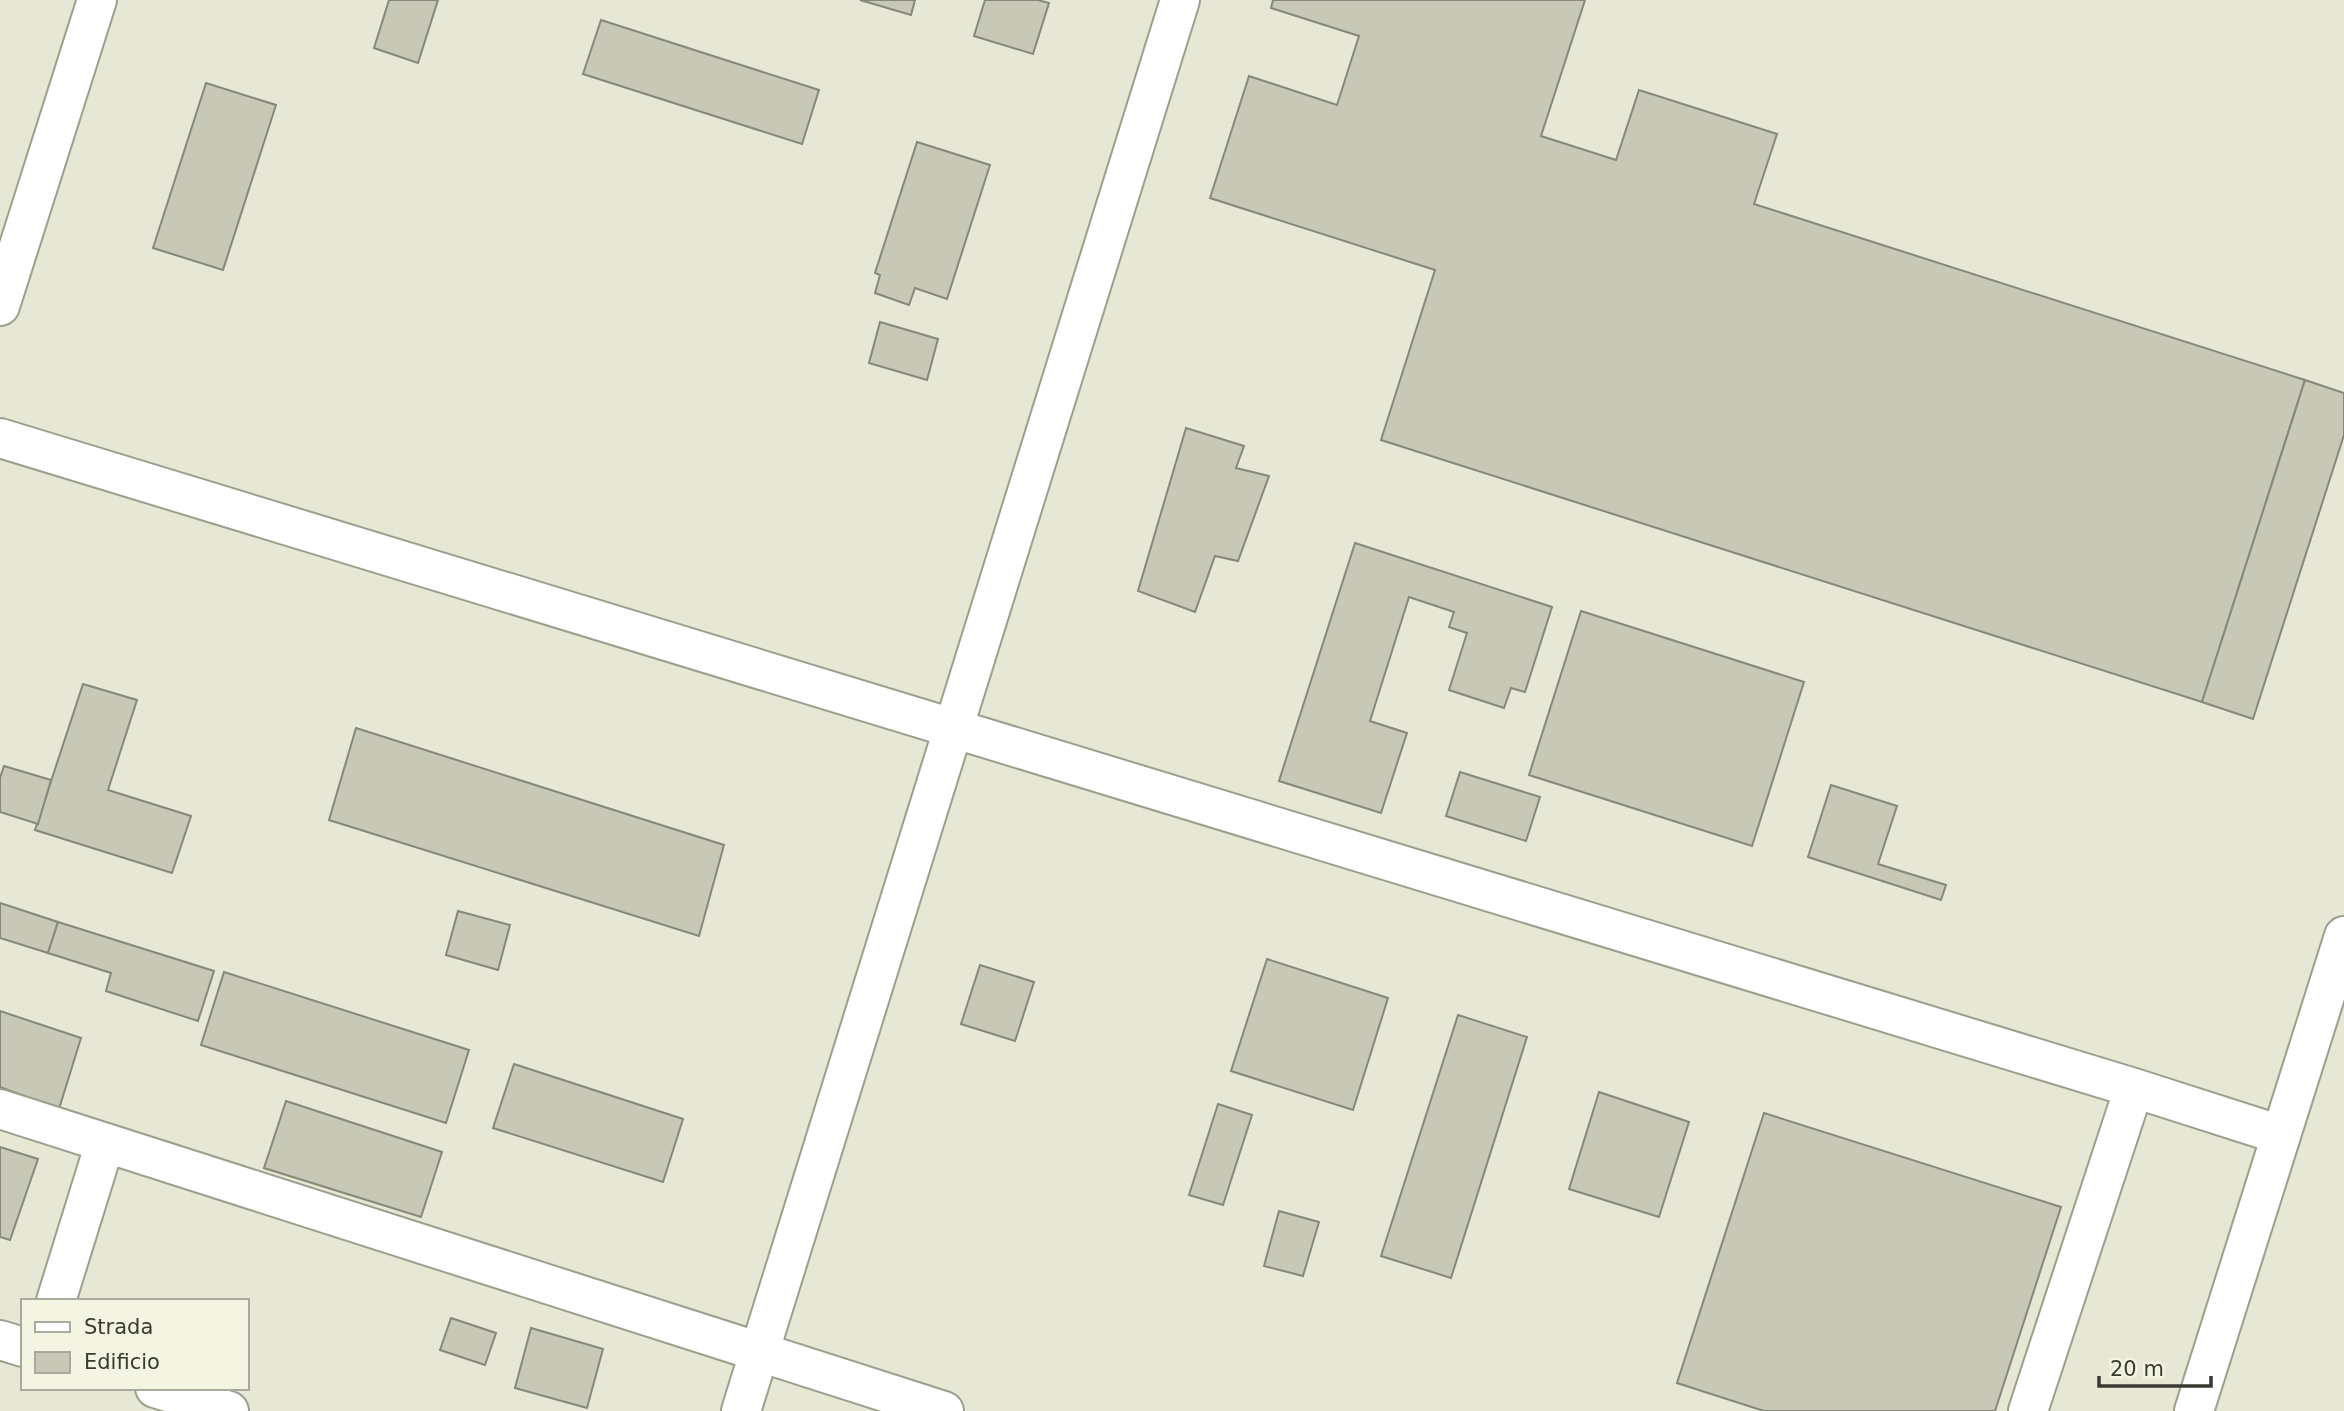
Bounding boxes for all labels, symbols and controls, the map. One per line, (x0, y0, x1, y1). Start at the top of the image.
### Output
legend (21, 1299, 248, 1390)
text: Strada (84, 1315, 153, 1339)
scale bar (2099, 1344, 2211, 1388)
text: Edificio (84, 1350, 160, 1374)
text: 20 m (2110, 1357, 2164, 1381)

